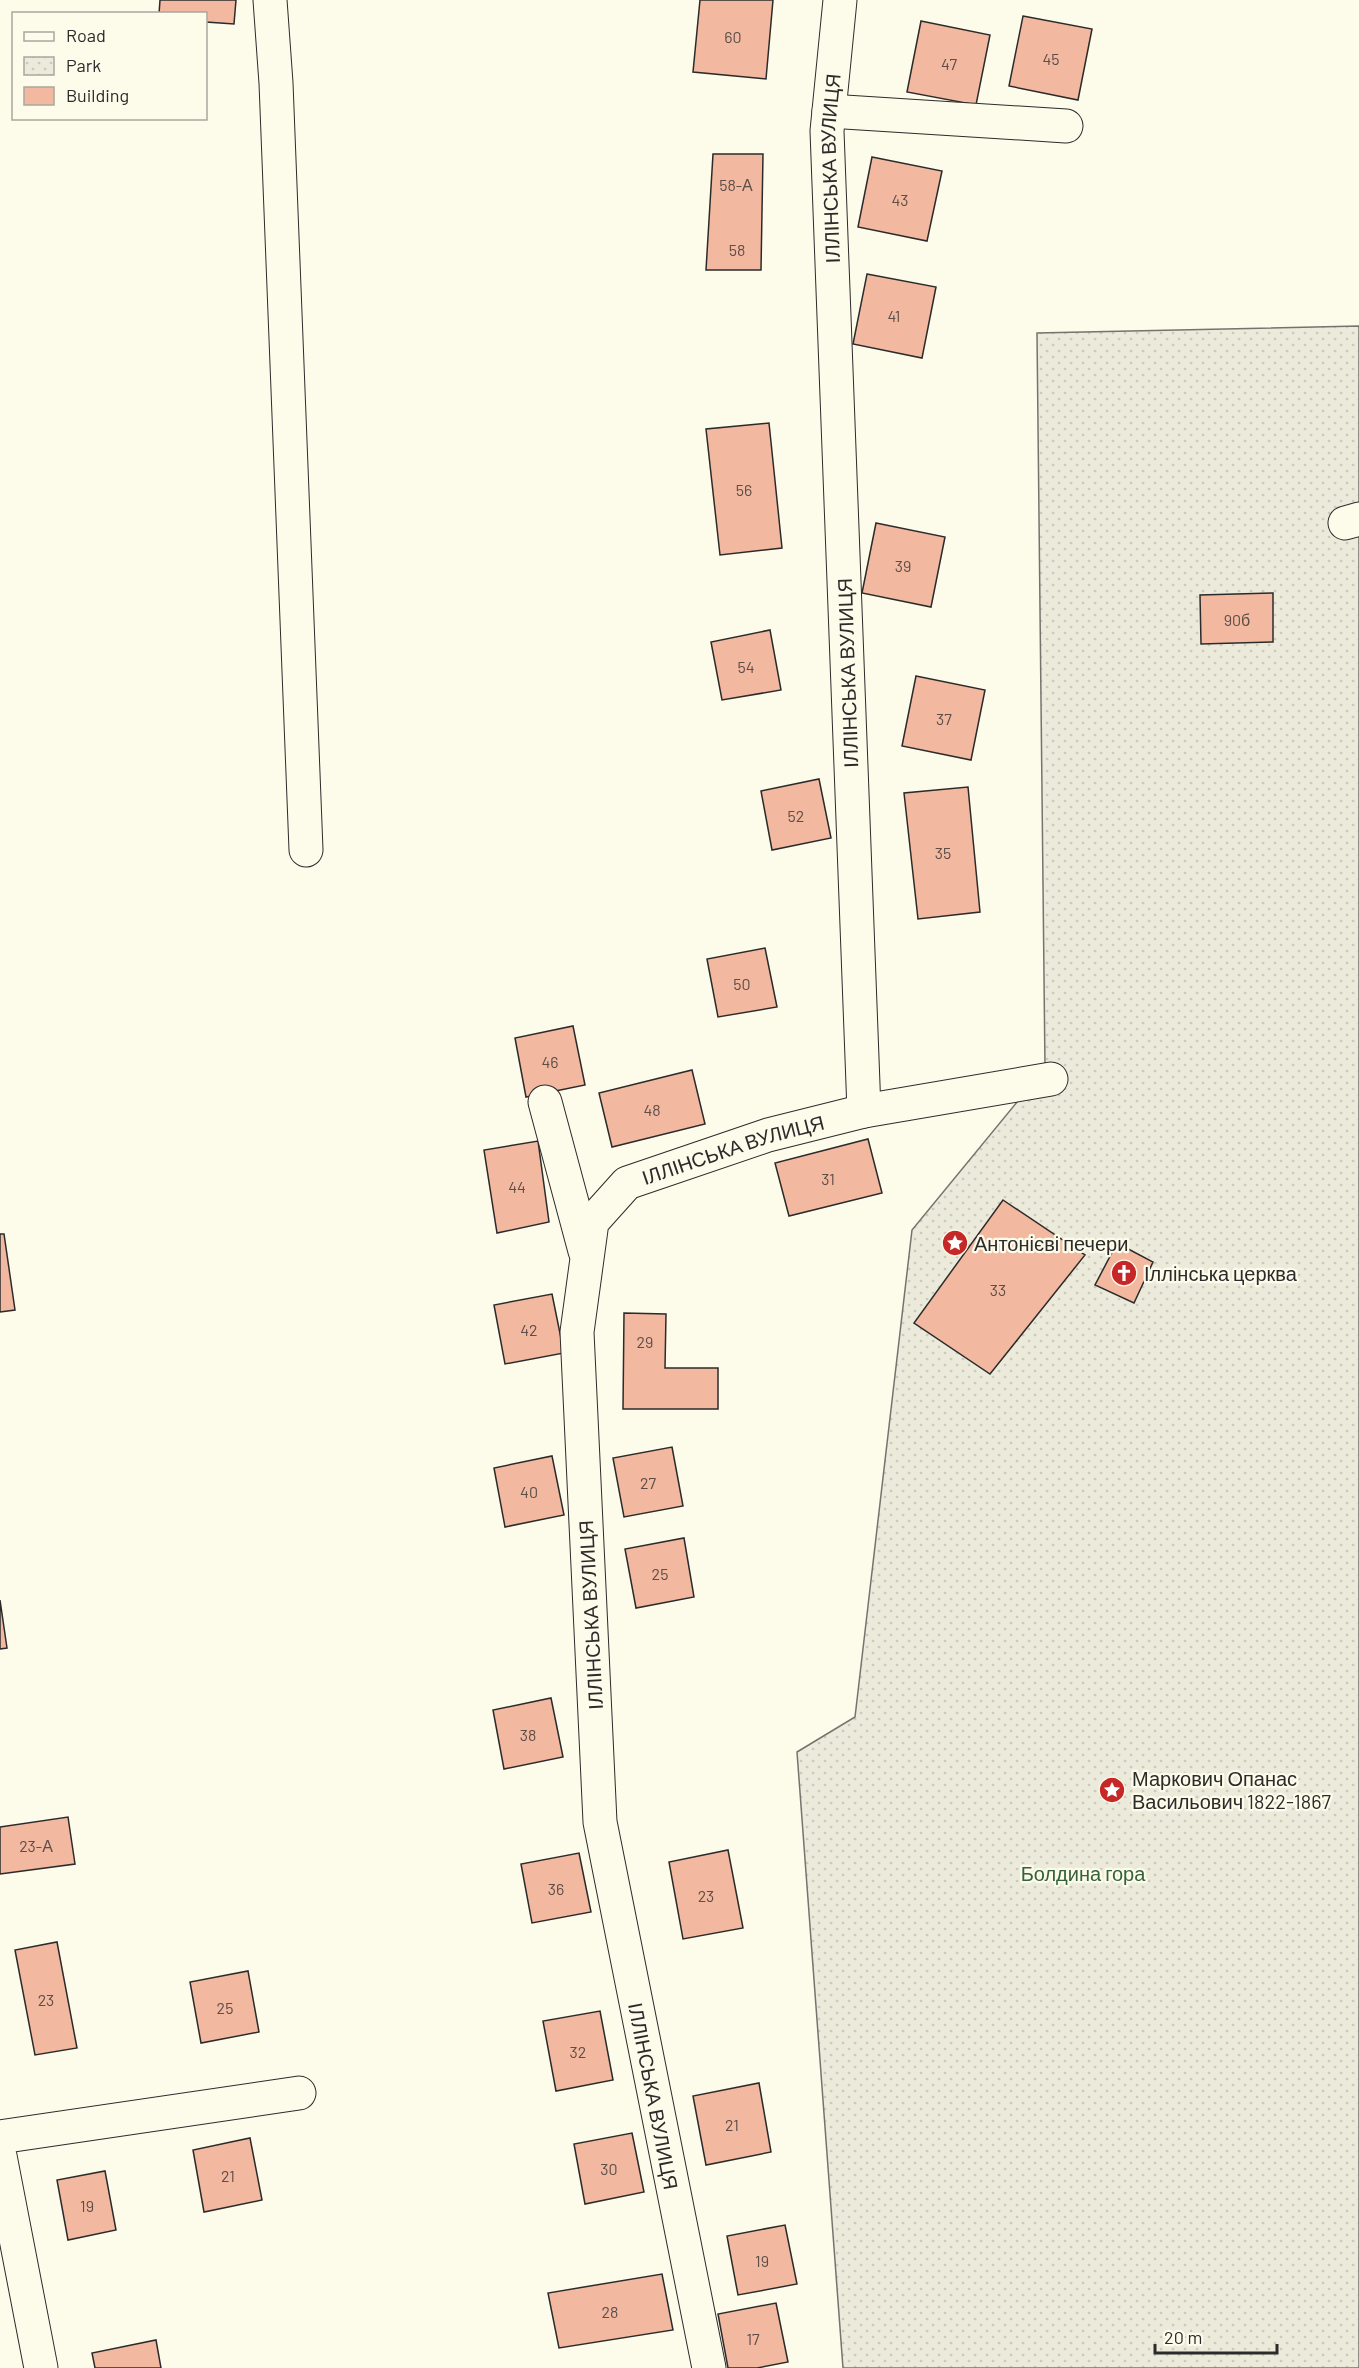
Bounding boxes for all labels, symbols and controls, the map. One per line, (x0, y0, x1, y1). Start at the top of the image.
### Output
legend (12, 12, 207, 120)
text: Road (66, 24, 106, 46)
house number: 60 (724, 27, 742, 46)
house number: 45 (1042, 49, 1060, 68)
text: Park (66, 54, 101, 76)
house number: 47 (941, 54, 957, 73)
street label: ІЛЛІНСЬКА ВУЛИЦЯ (815, 72, 845, 264)
text: Building (66, 84, 129, 106)
house number: 58-А (719, 175, 753, 194)
house number: 43 (891, 190, 909, 209)
house number: 58 (729, 240, 745, 259)
house number: 41 (888, 306, 900, 325)
house number: 56 (736, 480, 752, 499)
house number: 39 (895, 556, 911, 575)
street label: ІЛЛІНСЬКА ВУЛИЦЯ (832, 578, 862, 768)
house number: 90б (1224, 610, 1250, 629)
house number: 54 (737, 657, 755, 676)
house number: 37 (936, 709, 952, 728)
house number: 52 (788, 806, 804, 825)
house number: 35 (935, 843, 951, 862)
house number: 50 (733, 974, 751, 993)
house number: 46 (541, 1052, 559, 1071)
house number: 48 (643, 1100, 661, 1119)
street label: ІЛЛІНСЬКА ВУЛИЦЯ (639, 1109, 826, 1189)
house number: 31 (821, 1169, 835, 1188)
house number: 44 (508, 1177, 526, 1196)
place icon: Антонієві печери (940, 1228, 970, 1258)
place label: Антонієві печери (974, 1231, 1128, 1255)
church icon: Іллінська церква (1109, 1258, 1139, 1288)
place label: Іллінська церква (1144, 1261, 1298, 1285)
house number: 33 (990, 1280, 1006, 1299)
house number: 42 (520, 1320, 538, 1339)
house number: 29 (637, 1332, 653, 1351)
house number: 27 (640, 1473, 656, 1492)
house number: 40 (520, 1482, 538, 1501)
street label: ІЛЛІНСЬКА ВУЛИЦЯ (573, 1520, 607, 1710)
house number: 25 (652, 1564, 668, 1583)
house number: 38 (520, 1725, 536, 1744)
place label: Маркович Опанас Васильович 1822-1867 (1132, 1766, 1332, 1813)
place icon: Маркович Опанас Васильович 1822-1867 (1097, 1775, 1127, 1805)
house number: 23-А (19, 1836, 53, 1855)
park label: Болдина гора (1021, 1861, 1146, 1885)
house number: 36 (548, 1879, 564, 1898)
house number: 23 (698, 1886, 714, 1905)
house number: 23 (38, 1990, 54, 2009)
house number: 25 (217, 1998, 233, 2017)
street label: ІЛЛІНСЬКА ВУЛИЦЯ (624, 2001, 684, 2191)
house number: 32 (570, 2042, 586, 2061)
house number: 21 (725, 2115, 739, 2134)
house number: 30 (600, 2159, 618, 2178)
house number: 21 (221, 2166, 235, 2185)
house number: 19 (80, 2196, 94, 2215)
house number: 19 (755, 2251, 769, 2270)
house number: 28 (602, 2302, 618, 2321)
scale bar (1155, 2317, 1276, 2355)
text: 20 m (1164, 2326, 1202, 2348)
house number: 17 (746, 2329, 760, 2348)

